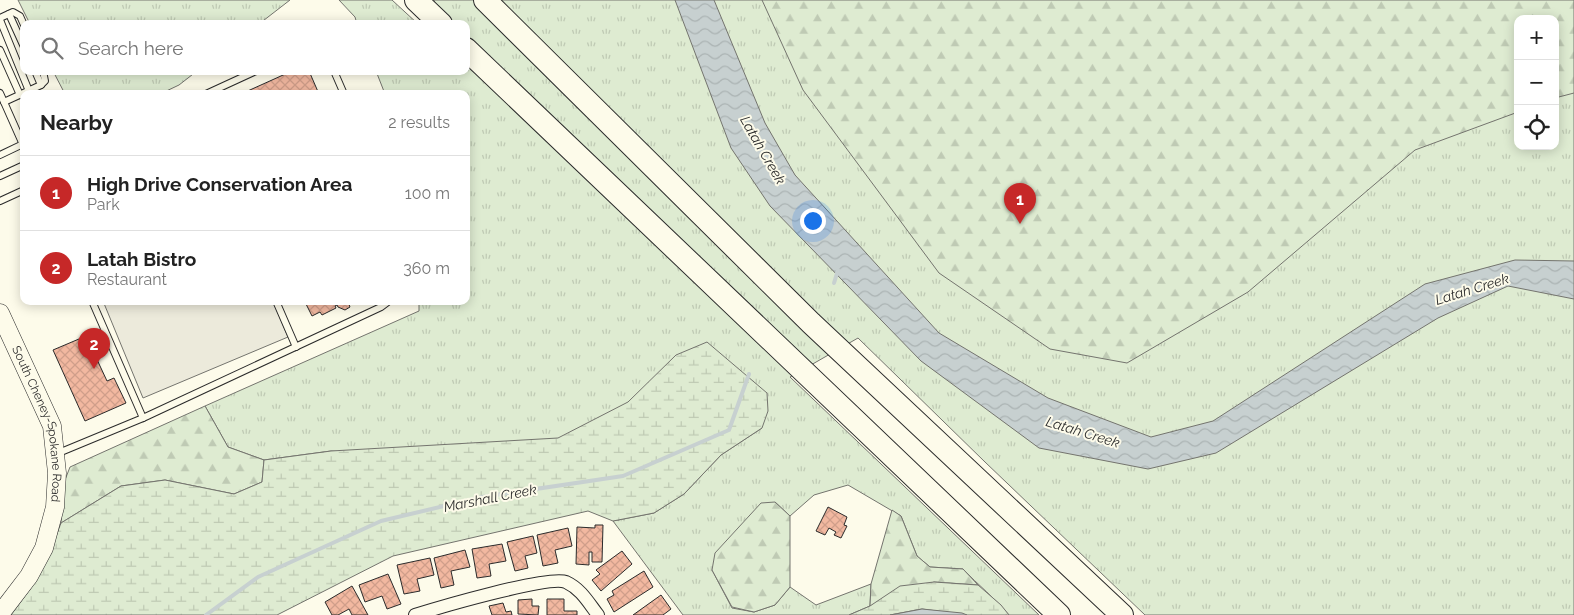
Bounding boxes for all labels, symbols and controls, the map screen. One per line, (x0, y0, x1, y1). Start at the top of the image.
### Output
map controls (1514, 15, 1559, 150)
button: + (1514, 15, 1559, 60)
search box (20, 20, 470, 75)
icon: search (38, 34, 66, 62)
text: Search here (78, 37, 184, 59)
button: − (1514, 60, 1559, 105)
button: locate (1514, 105, 1559, 150)
text: Nearby (40, 110, 113, 135)
text: 2 results (388, 113, 450, 132)
water label: Latah Creek (737, 113, 789, 187)
text: High Drive Conservation Area (87, 173, 352, 195)
pin: 1 (1004, 183, 1036, 224)
text: 1 (52, 184, 60, 203)
text: 100 m (405, 184, 450, 203)
text: Park (87, 195, 120, 214)
your location (800, 208, 826, 234)
text: Latah Bistro (87, 248, 196, 270)
text: 2 (51, 259, 61, 278)
text: 360 m (403, 259, 450, 278)
text: Restaurant (87, 270, 167, 289)
water label: Latah Creek (1433, 270, 1511, 308)
pin: 2 (78, 328, 110, 369)
street label: South Cheney-Spokane Road (9, 344, 64, 503)
water label: Latah Creek (1044, 413, 1122, 451)
water label: Marshall Creek (442, 481, 538, 515)

